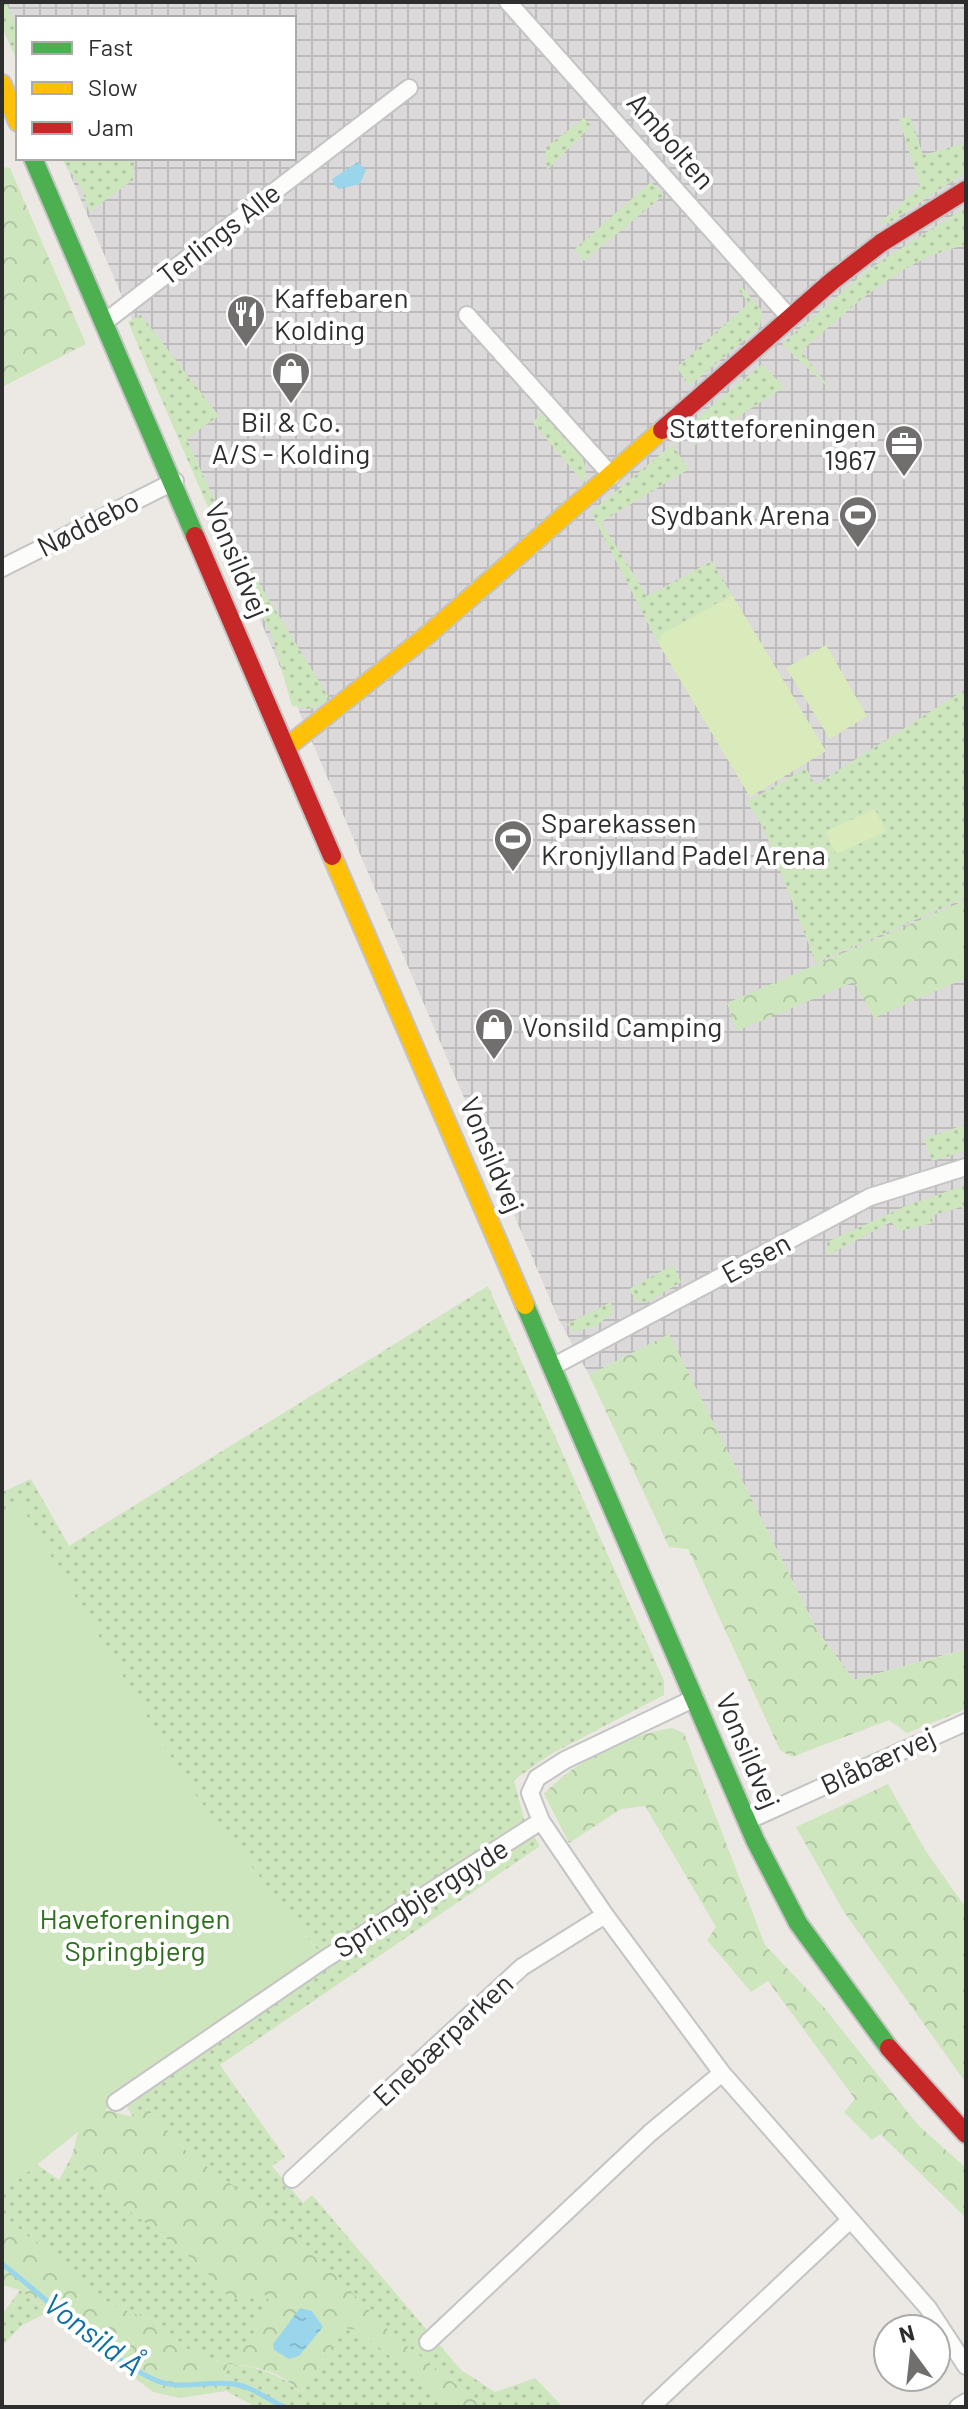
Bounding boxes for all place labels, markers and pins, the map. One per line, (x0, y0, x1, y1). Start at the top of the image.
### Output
place label: Kaffebaren Kolding (274, 280, 409, 346)
restaurant icon: Kaffebaren Kolding (225, 293, 267, 348)
shop icon: Bil & Co. A/S - Kolding (270, 350, 312, 405)
place label: Bil & Co. A/S - Kolding (212, 404, 370, 470)
place label: Støtteforeningen 1967 (669, 410, 876, 476)
office icon: Støtteforeningen 1967 (883, 423, 925, 478)
sports icon: Sydbank Arena (837, 494, 879, 549)
place label: Sydbank Arena (650, 497, 830, 531)
place label: Sparekassen Kronjylland Padel Arena (541, 805, 826, 871)
sports icon: Sparekassen Kronjylland Padel Arena (492, 818, 534, 873)
shop icon: Vonsild Camping (473, 1006, 515, 1061)
place label: Vonsild Camping (522, 1009, 722, 1043)

